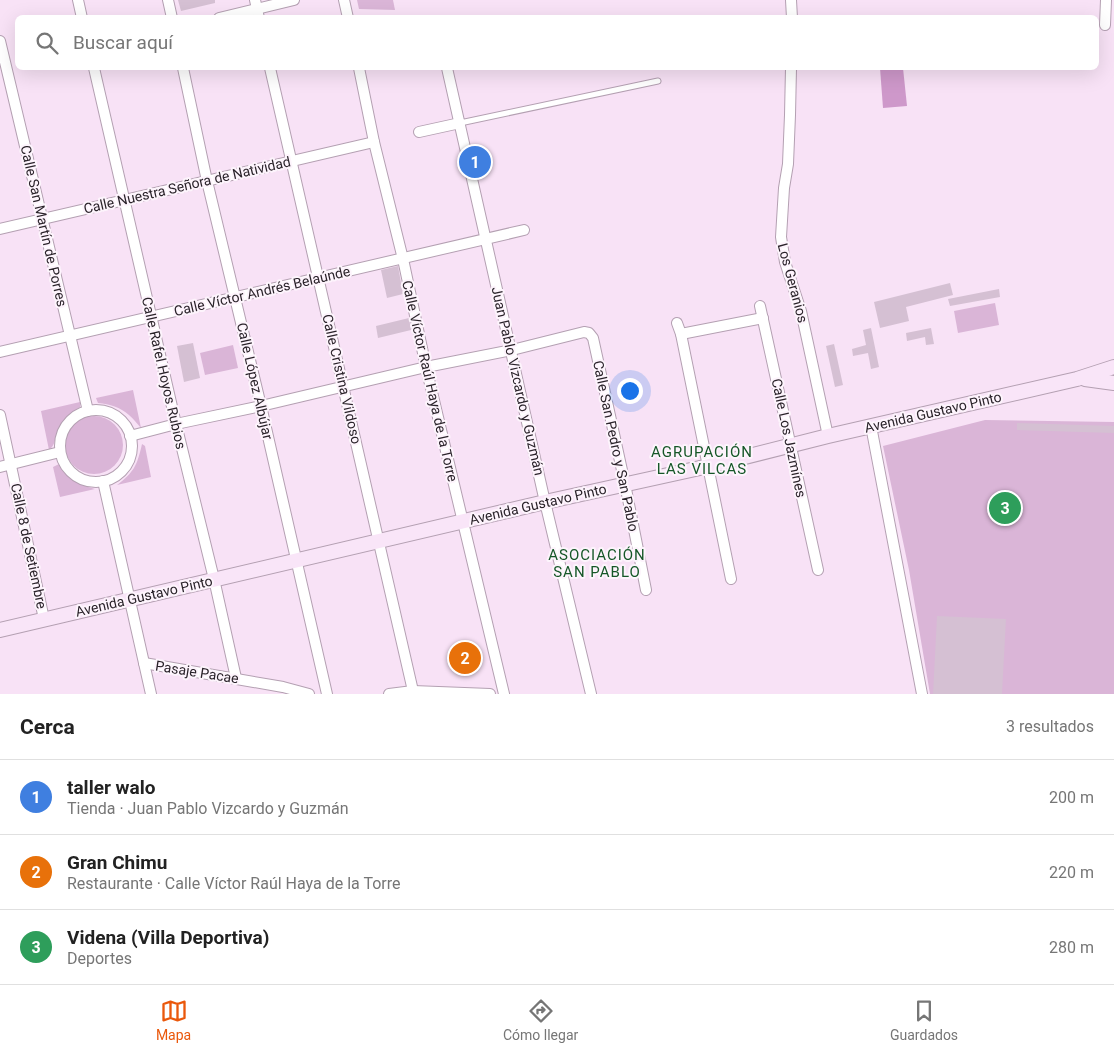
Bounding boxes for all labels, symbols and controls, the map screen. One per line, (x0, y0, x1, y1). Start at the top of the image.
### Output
search box (15, 15, 1099, 70)
icon: search (33, 29, 61, 57)
text: Buscar aquí (73, 31, 173, 54)
pin: 1 (459, 143, 491, 181)
street label: Calle San Martín de Porres (18, 144, 70, 308)
street label: Calle Nuestra Señora de Natividad (82, 153, 292, 217)
street label: Los Geranios (775, 242, 811, 324)
street label: Calle Víctor Andrés Belaúnde (172, 263, 352, 319)
street label: Calle Víctor Raúl Haya de la Torre (399, 279, 461, 483)
street label: Juan Pablo Vizcardo y Guzmán (488, 285, 548, 477)
street label: Calle Rafel Hoyos Rubios (139, 295, 189, 451)
street label: Calle Cristina Vildoso (319, 313, 365, 445)
street label: Calle López Albújar (234, 321, 276, 441)
street label: Calle San Pedro y San Pablo (590, 359, 642, 533)
street label: Calle Los Jazmínes (769, 377, 809, 499)
your location (617, 378, 643, 404)
street label: Avenida Gustavo Pinto (863, 388, 1003, 436)
district label: AGRUPACIÓN LAS VILCAS (651, 443, 753, 478)
street label: Avenida Gustavo Pinto (468, 480, 608, 528)
street label: Calle 8 de Setiembre (8, 482, 50, 610)
pin: 3 (989, 489, 1021, 527)
district label: ASOCIACIÓN SAN PABLO (548, 546, 646, 581)
street label: Avenida Gustavo Pinto (74, 572, 214, 620)
pin: 2 (449, 639, 481, 677)
street label: Pasaje Pacae (154, 658, 240, 686)
text: Cerca (20, 715, 75, 739)
text: 3 resultados (1006, 717, 1094, 736)
text: taller walo (67, 776, 155, 799)
text: 1 (31, 788, 41, 807)
text: 200 m (1049, 788, 1094, 807)
text: Tienda · Juan Pablo Vizcardo y Guzmán (67, 799, 349, 818)
text: Gran Chimu (67, 851, 167, 874)
text: 2 (31, 863, 41, 882)
text: 220 m (1049, 863, 1094, 882)
text: Restaurante · Calle Víctor Raúl Haya de la Torre (67, 874, 400, 893)
text: Videna (Villa Deportiva) (67, 926, 269, 949)
text: 3 (31, 938, 41, 957)
text: 280 m (1049, 938, 1094, 957)
text: Deportes (67, 949, 132, 968)
tab: Mapa (156, 997, 191, 1043)
tab: Cómo llegar (503, 997, 578, 1043)
tab: Guardados (890, 997, 958, 1043)

